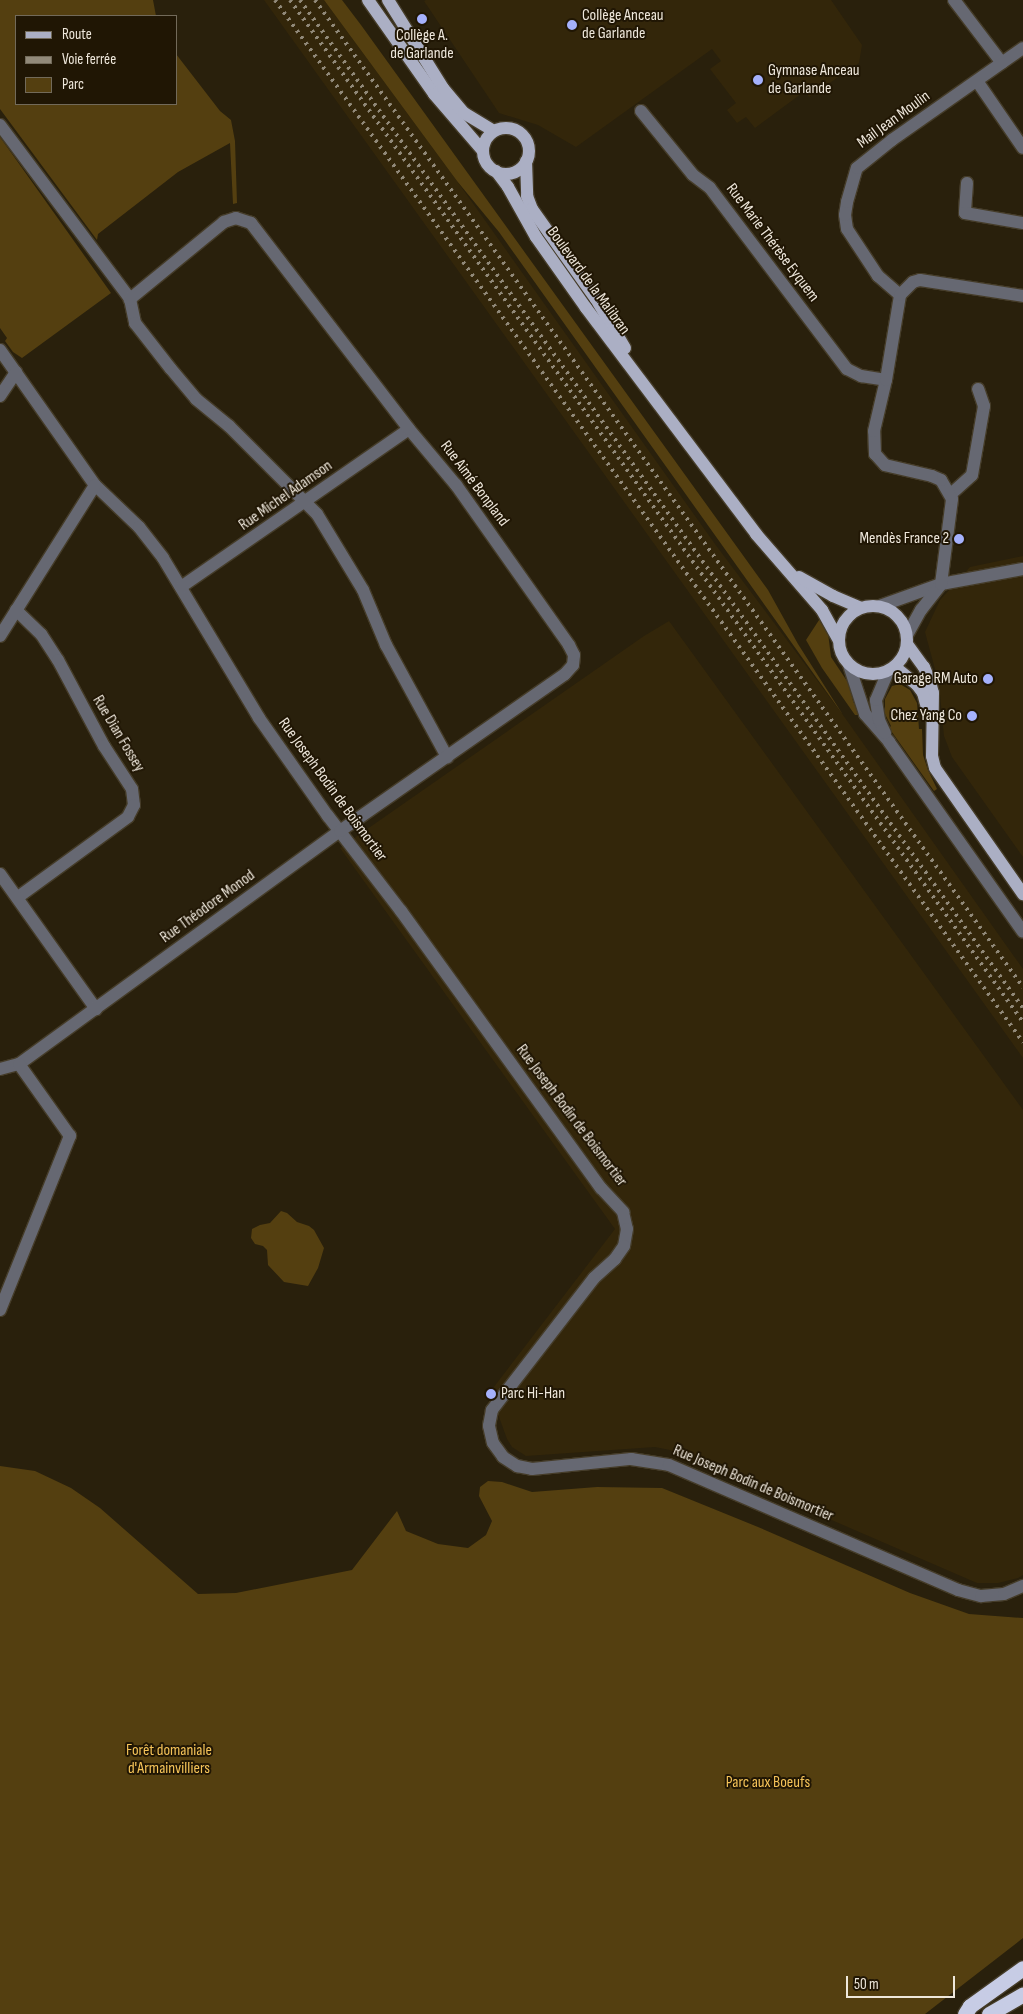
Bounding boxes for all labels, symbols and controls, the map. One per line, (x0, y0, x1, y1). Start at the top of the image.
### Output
place label: Collège Anceau de Garlande (582, 6, 664, 44)
marker: Collège A. de Garlande (416, 13, 428, 25)
legend (15, 15, 178, 105)
marker: Collège Anceau de Garlande (566, 19, 578, 31)
text: Route (62, 25, 92, 44)
place label: Collège A. de Garlande (390, 26, 454, 64)
text: Voie ferrée (62, 50, 116, 69)
place label: Gymnase Anceau de Garlande (768, 61, 860, 99)
marker: Gymnase Anceau de Garlande (752, 74, 764, 86)
text: Parc (62, 75, 84, 94)
street label: Mail Jean Moulin (854, 87, 934, 153)
street label: Rue Marie Thérèse Eyquem (721, 180, 823, 306)
street label: Boulevard de la Malibran (542, 223, 634, 339)
street label: Rue Aimé Bonpland (436, 437, 512, 531)
street label: Rue Michel Adamson (236, 457, 336, 535)
place label: Mendès France 2 (860, 529, 949, 549)
marker: Mendès France 2 (953, 533, 965, 545)
place label: Garage RM Auto (894, 669, 978, 689)
marker: Garage RM Auto (982, 673, 994, 685)
street label: Rue Dian Fossey (88, 692, 148, 776)
place label: Chez Yang Co (890, 706, 962, 726)
marker: Chez Yang Co (966, 710, 978, 722)
street label: Rue Joseph Bodin de Boismortier (273, 715, 391, 865)
street label: Rue Théodore Monod (157, 866, 259, 948)
street label: Rue Joseph Bodin de Boismortier (511, 1041, 631, 1191)
place label: Parc Hi-Han (501, 1384, 565, 1404)
marker: Parc Hi-Han (485, 1388, 497, 1400)
street label: Rue Joseph Bodin de Boismortier (670, 1441, 836, 1527)
park label: Forêt domaniale d'Armainvilliers (126, 1741, 212, 1779)
park label: Parc aux Boeufs (726, 1773, 810, 1793)
scale bar (848, 1966, 957, 1998)
text: 50 m (854, 1975, 879, 1994)

